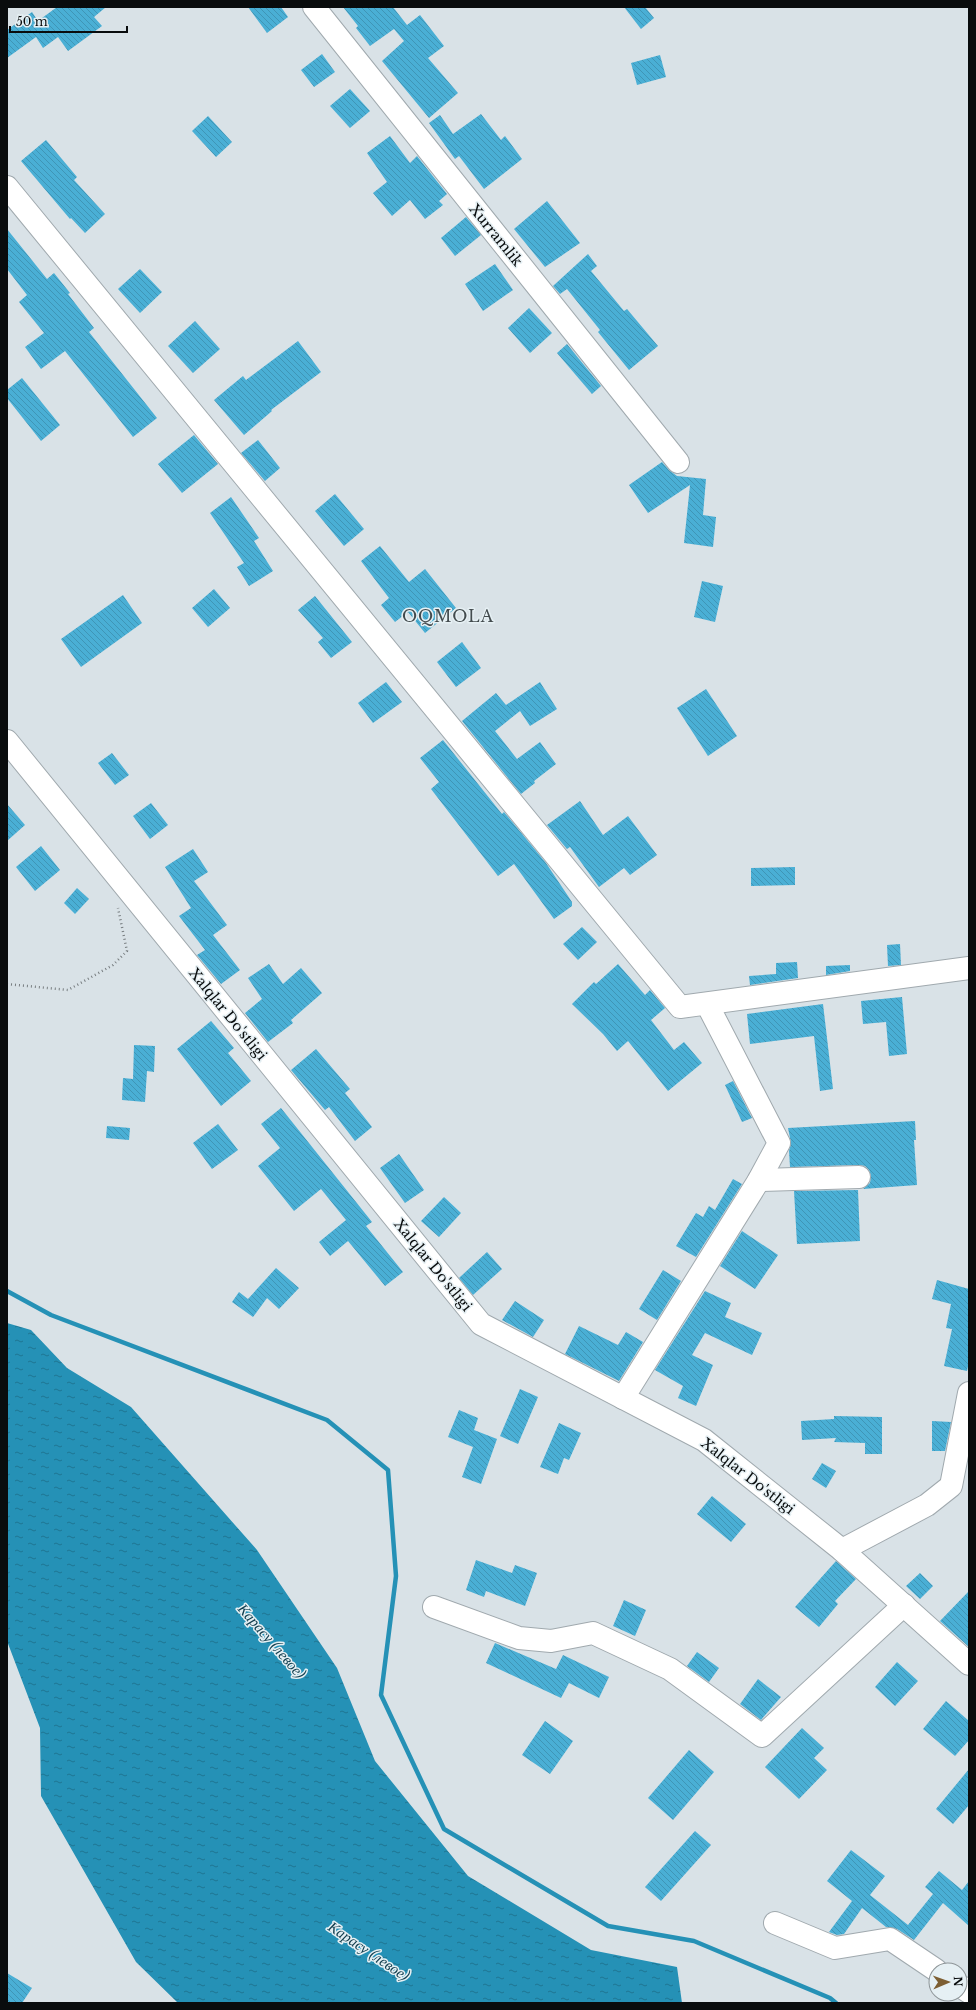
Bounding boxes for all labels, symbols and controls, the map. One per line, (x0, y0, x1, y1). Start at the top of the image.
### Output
scale bar (10, 8, 127, 34)
text: 50 m (16, 14, 48, 29)
street label: Xurramlik (465, 200, 527, 270)
district label: OQMOLA (402, 606, 494, 626)
street label: Xalqlar Do'stligi (185, 964, 271, 1064)
street label: Xalqlar Do'stligi (390, 1215, 476, 1315)
street label: Xalqlar Do'stligi (698, 1434, 799, 1518)
water label: Карасу (левое) (233, 1599, 310, 1683)
water label: Карасу (левое) (324, 1916, 413, 1985)
north arrow (928, 1962, 968, 2002)
text: N (951, 1976, 965, 1988)

